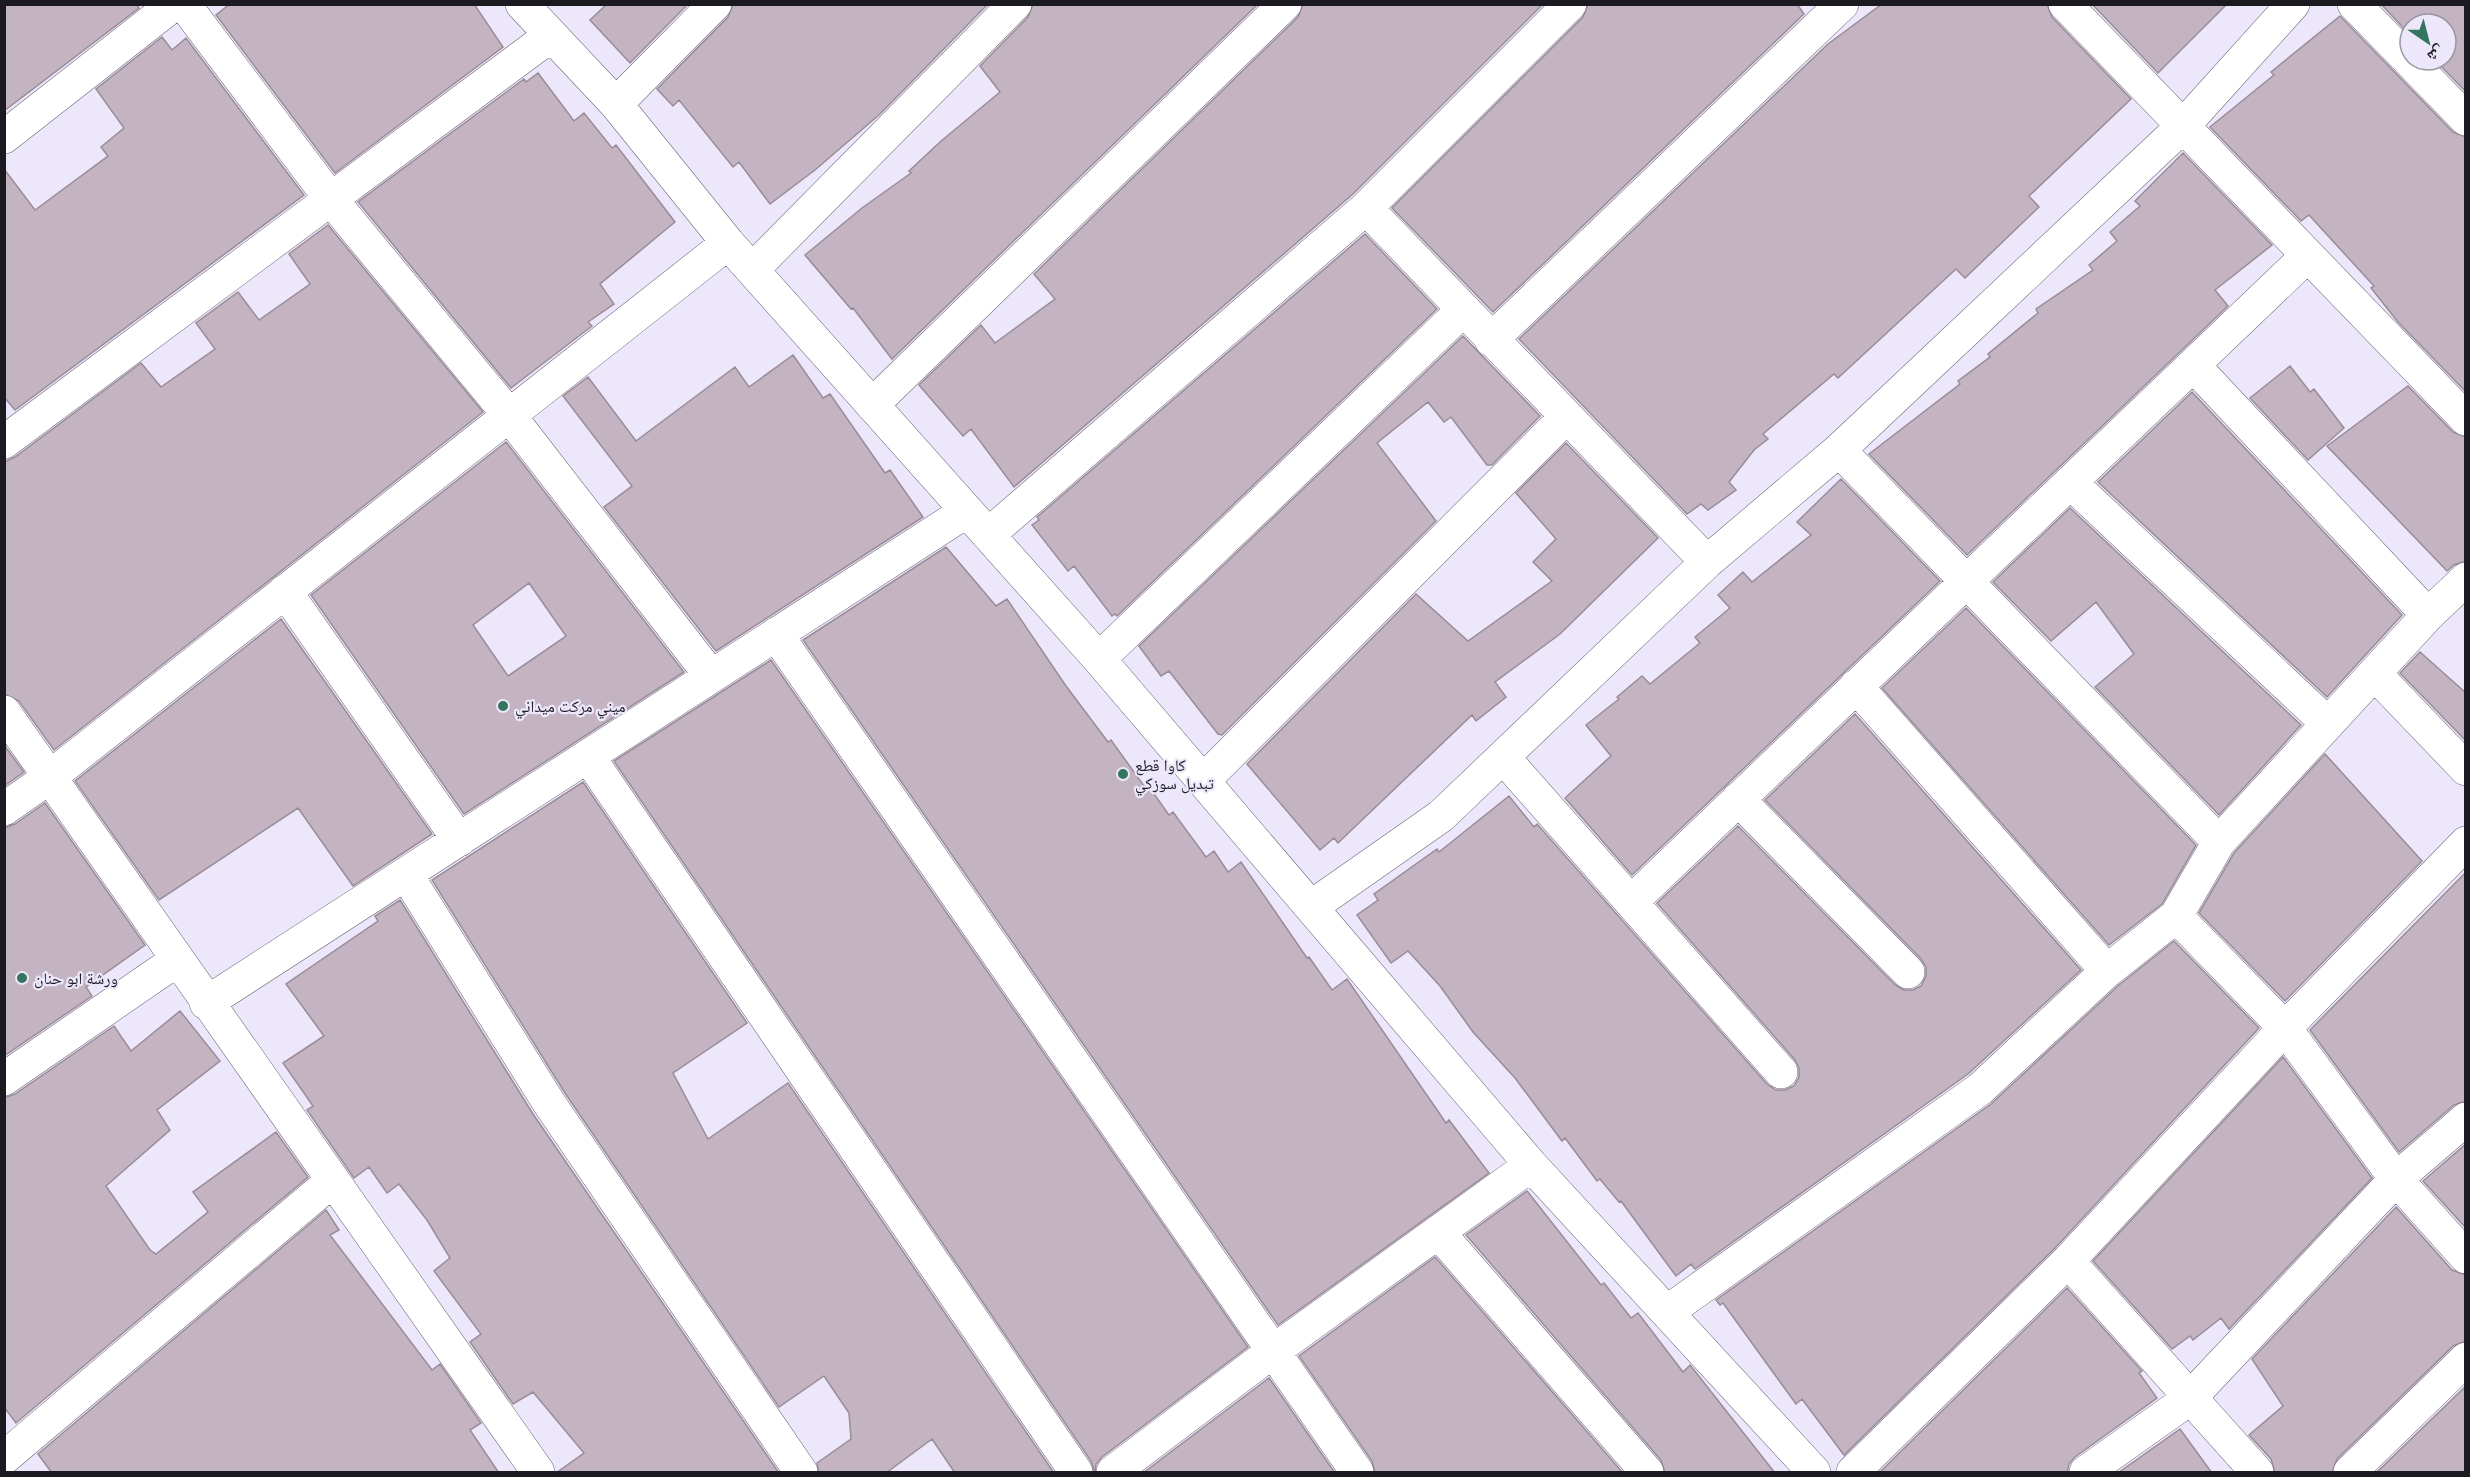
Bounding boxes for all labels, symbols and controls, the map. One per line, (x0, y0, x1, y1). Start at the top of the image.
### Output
north arrow (2398, 12, 2458, 72)
text: ش (2423, 40, 2450, 68)
place label: ميني مركت ميداني (515, 695, 626, 719)
marker: ميني مركت ميداني (496, 699, 510, 713)
place label: كاوا قطع تبديل سوزكي (1135, 754, 1214, 796)
marker: كاوا قطع تبديل سوزكي (1116, 767, 1130, 781)
place label: ورشة ابو حنان (34, 967, 118, 990)
marker: ورشة ابو حنان (15, 971, 29, 985)

